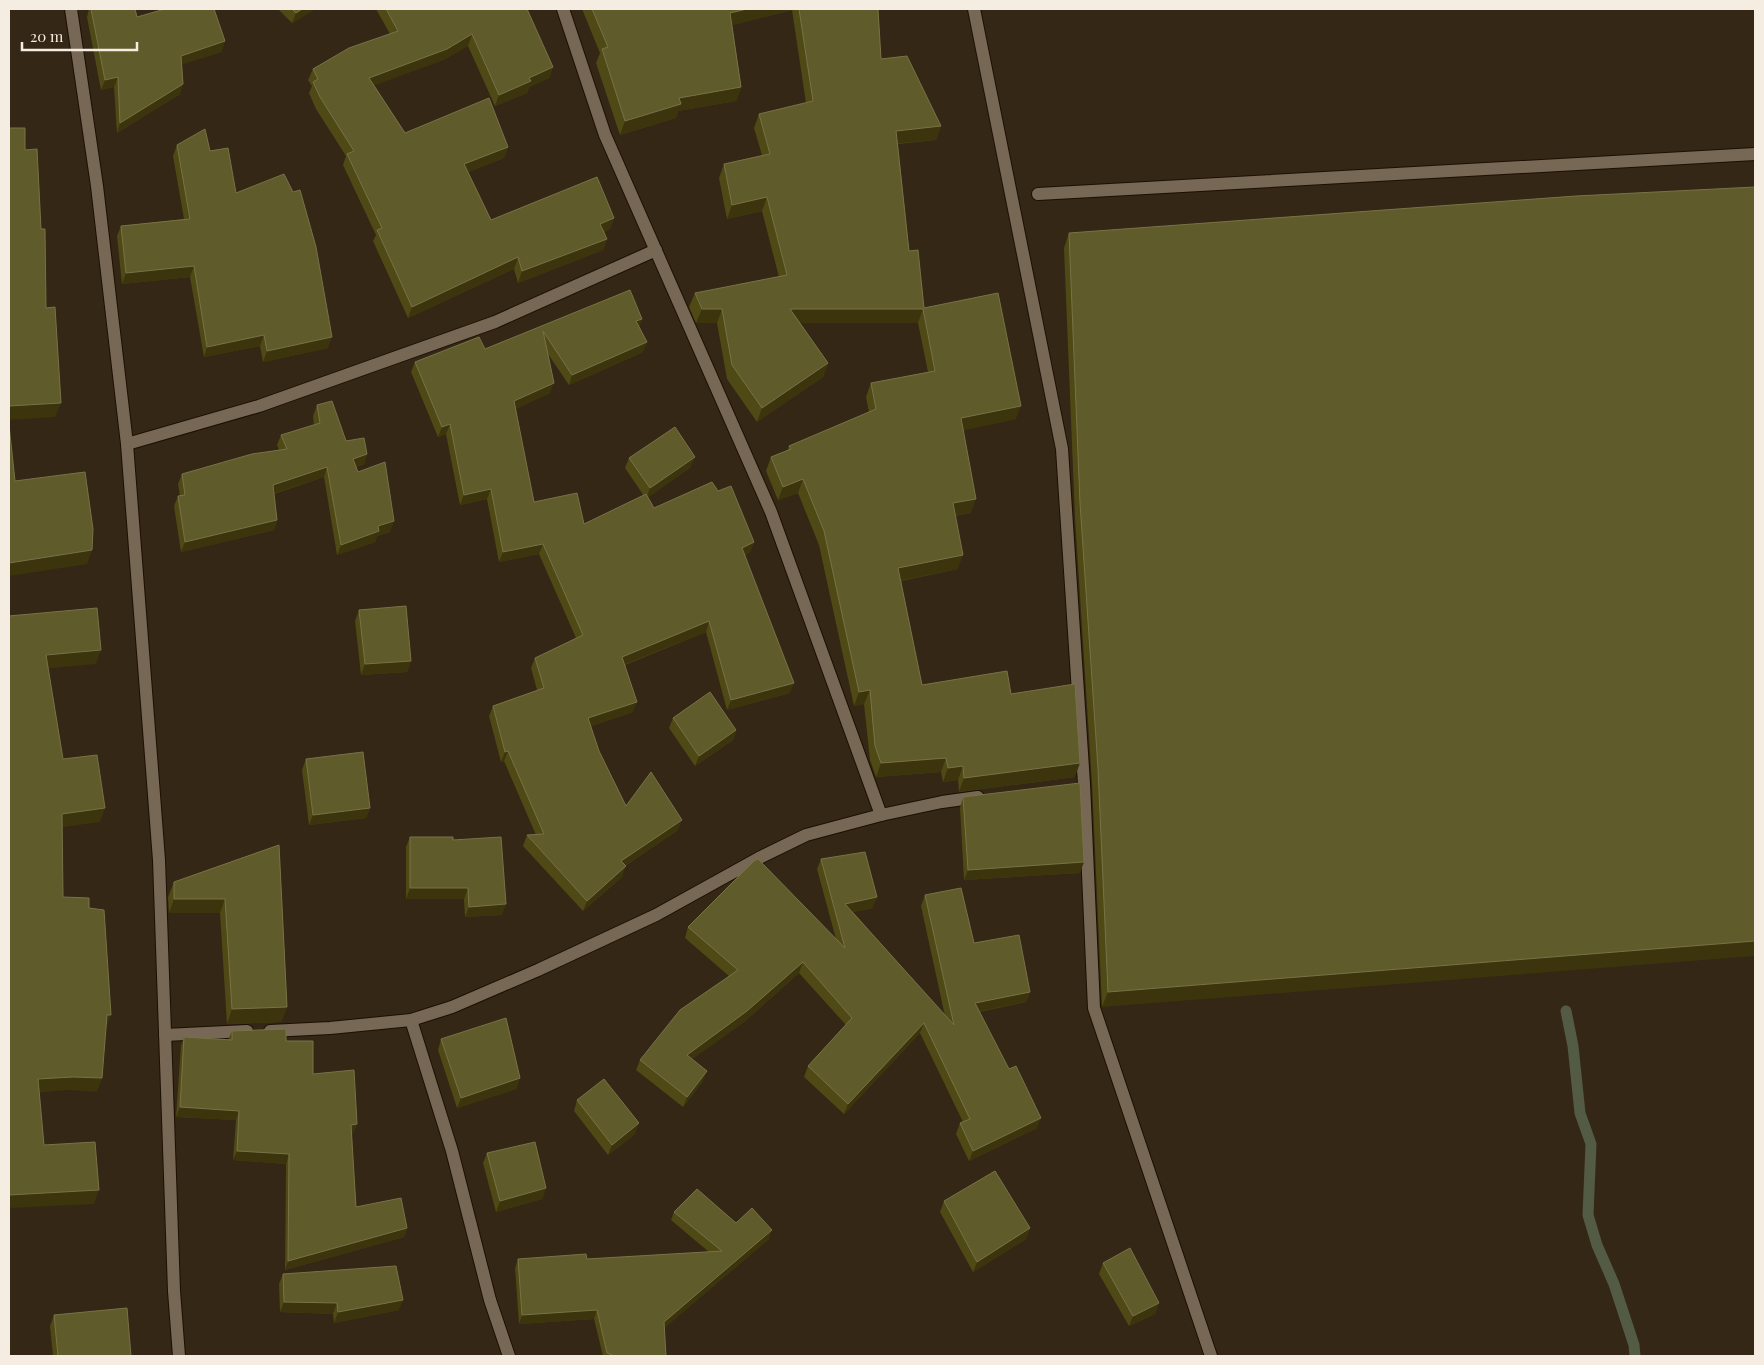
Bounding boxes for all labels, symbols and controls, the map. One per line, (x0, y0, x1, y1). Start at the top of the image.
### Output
scale bar (22, 20, 138, 52)
text: 20 m (30, 26, 64, 46)

